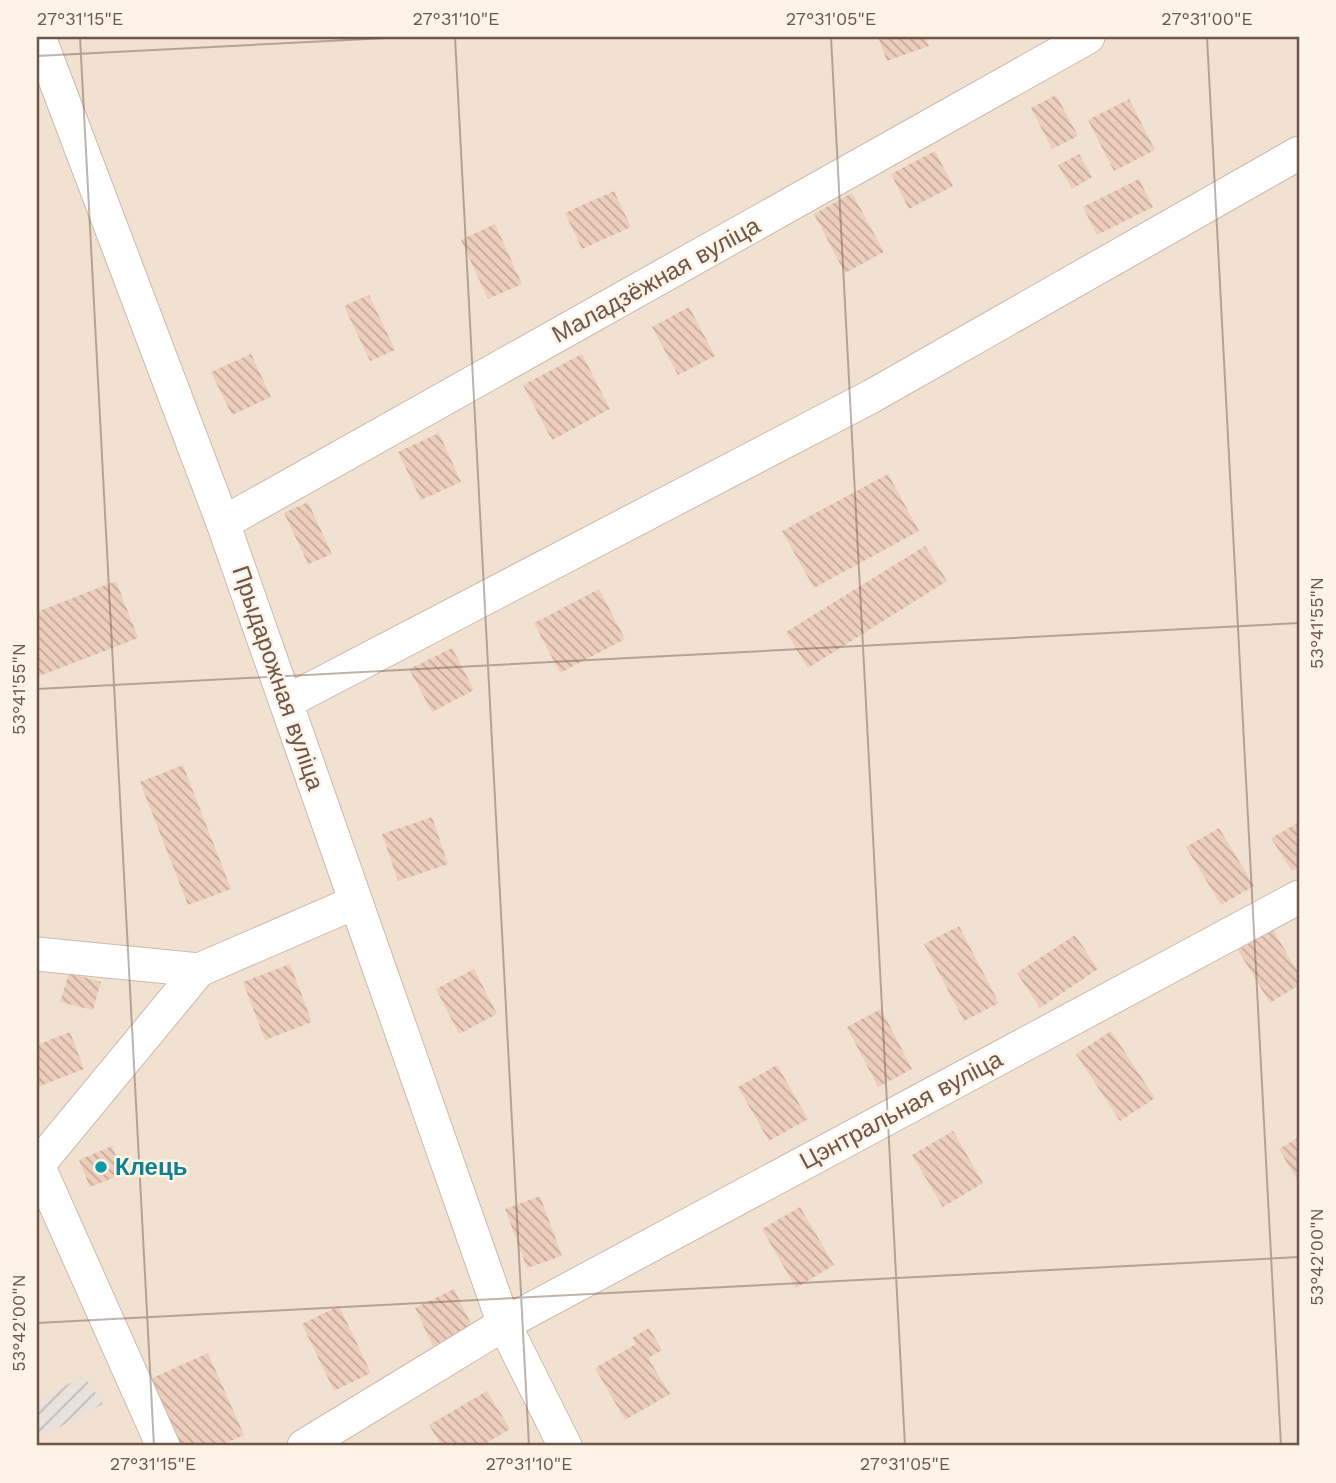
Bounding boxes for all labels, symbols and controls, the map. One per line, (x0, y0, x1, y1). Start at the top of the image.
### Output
text: 27°31'15"E (37, 8, 123, 29)
text: 27°31'10"E (412, 8, 500, 29)
text: 27°31'05"E (786, 8, 876, 29)
text: 27°31'00"E (1161, 8, 1253, 29)
street label: Маладзёжная вуліца (547, 211, 765, 349)
street label: Прыдарожная вуліца (226, 562, 330, 795)
text: 53°41'55"N (1306, 577, 1327, 669)
text: 53°41'55"N (8, 643, 29, 735)
street label: Цэнтральная вуліца (795, 1044, 1008, 1175)
place label: Клець (115, 1153, 187, 1181)
marker: Клець (93, 1159, 109, 1175)
text: 53°42'00"N (1306, 1208, 1327, 1306)
text: 53°42'00"N (8, 1274, 29, 1372)
text: 27°31'15"E (110, 1453, 196, 1474)
text: 27°31'10"E (485, 1453, 573, 1474)
text: 27°31'05"E (860, 1453, 950, 1474)

